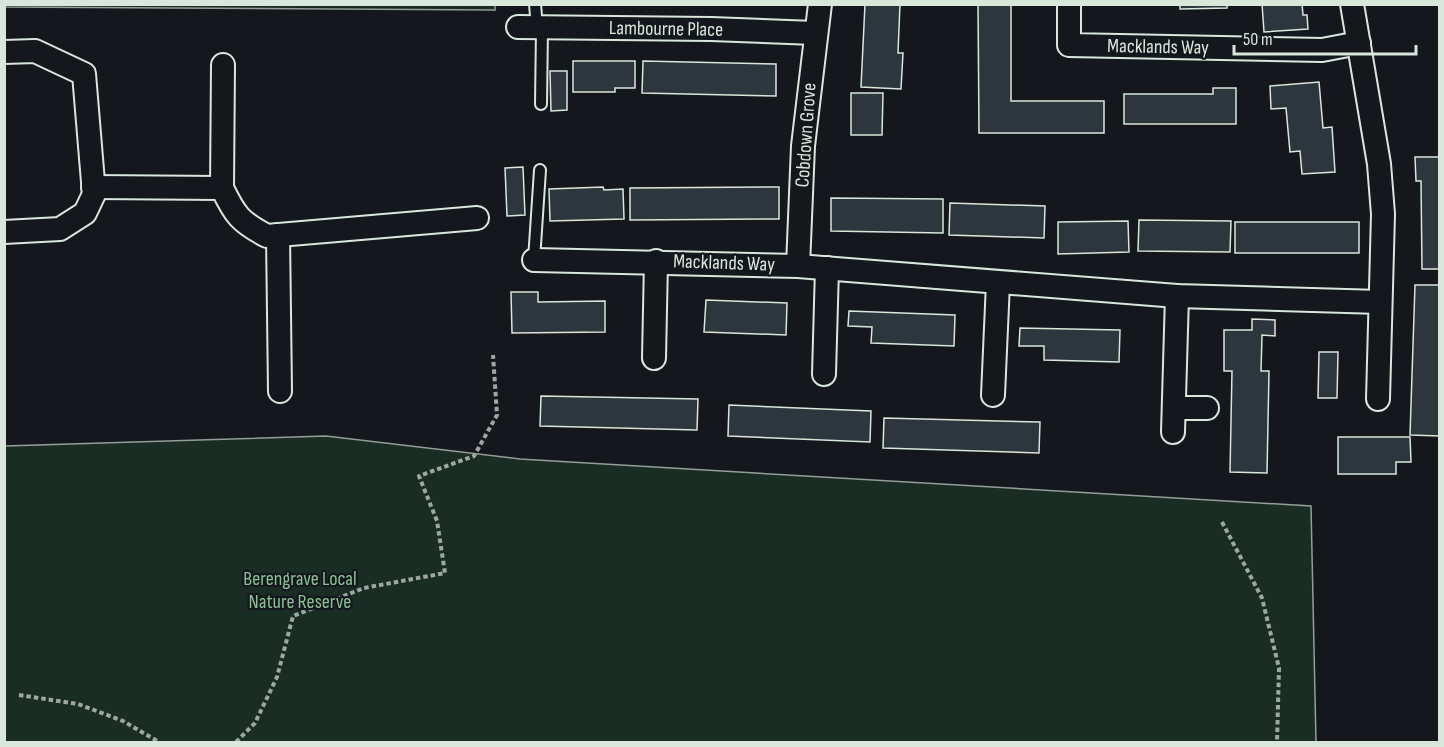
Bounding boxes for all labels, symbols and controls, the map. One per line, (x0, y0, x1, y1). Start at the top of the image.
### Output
street label: Lambourne Place (609, 16, 723, 42)
scale bar (1234, 18, 1416, 56)
text: 50 m (1243, 29, 1273, 50)
street label: Macklands Way (1107, 34, 1209, 60)
street label: Cobdown Grove (790, 82, 822, 188)
street label: Macklands Way (673, 249, 775, 277)
park label: Berengrave Local Nature Reserve (243, 567, 357, 614)

